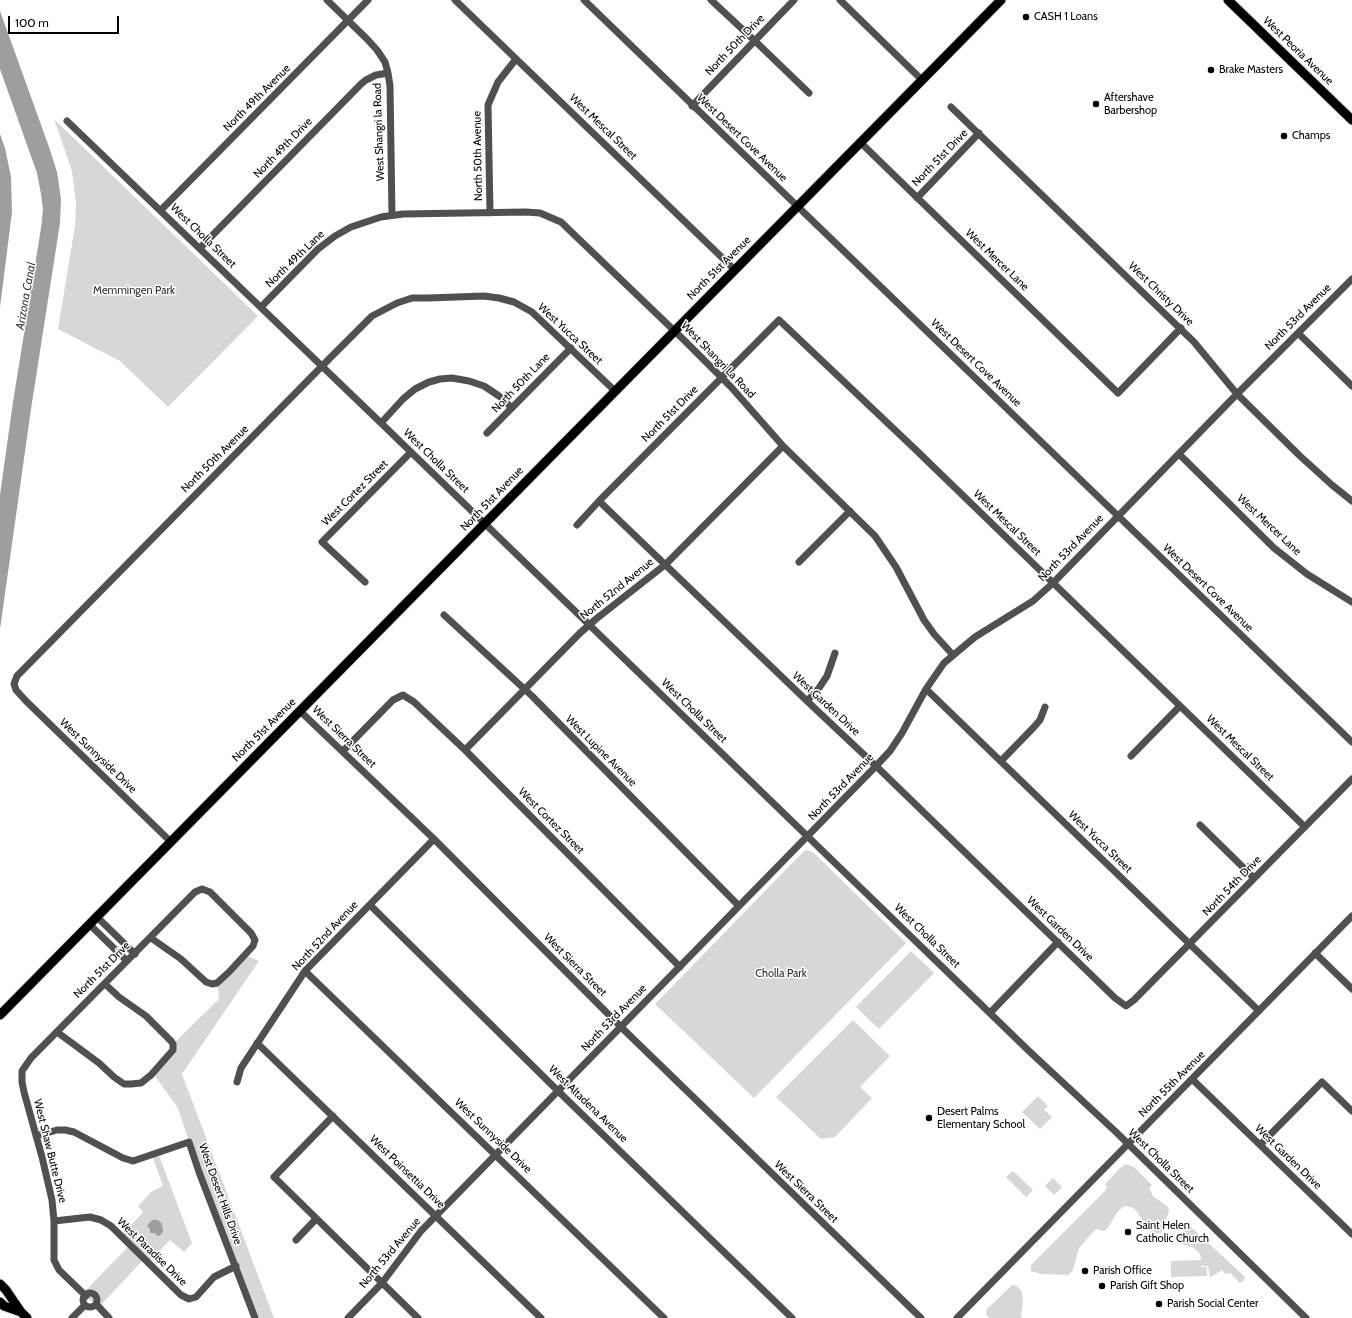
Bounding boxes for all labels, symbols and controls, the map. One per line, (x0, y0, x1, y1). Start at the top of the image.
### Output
scale bar (10, 8, 121, 34)
place label: CASH 1 Loans (1034, 10, 1098, 24)
street label: North 50th Drive (703, 12, 767, 78)
marker: CASH 1 Loans (1021, 12, 1031, 22)
street label: West Peoria Avenue (1260, 14, 1336, 88)
text: 100 m (15, 15, 49, 30)
street label: North 49th Avenue (221, 62, 293, 134)
place label: Brake Masters (1219, 63, 1283, 77)
marker: Brake Masters (1206, 65, 1216, 75)
street label: West Shangri la Road (371, 83, 387, 181)
street label: West Mescal Street (566, 91, 640, 163)
street label: West Desert Cove Avenue (694, 91, 790, 185)
place label: Aftershave Barbershop (1104, 91, 1157, 117)
marker: Aftershave Barbershop (1091, 99, 1101, 109)
street label: North 50th Avenue (471, 111, 485, 201)
street label: North 49th Drive (251, 115, 315, 181)
street label: North 51st Drive (909, 127, 971, 189)
place label: Champs (1292, 129, 1330, 143)
marker: Champs (1279, 131, 1289, 141)
street label: West Cholla Street (167, 201, 239, 271)
street label: West Mercer Lane (962, 226, 1032, 294)
street label: North 49th Lane (263, 228, 327, 290)
street label: North 51st Avenue (684, 233, 754, 303)
street label: West Christy Drive (1126, 259, 1196, 329)
water label: Arizona Canal (13, 261, 39, 331)
street label: North 53rd Avenue (1262, 281, 1334, 353)
park label: Memmingen Park (93, 284, 175, 298)
street label: West Yucca Street (535, 301, 605, 367)
street label: West Desert Cove Avenue (928, 316, 1024, 410)
street label: West Shangri La Road (678, 319, 758, 401)
street label: North 50th Lane (489, 351, 553, 415)
street label: North 51st Drive (639, 383, 701, 445)
street label: North 50th Avenue (179, 423, 251, 495)
street label: West Cholla Street (400, 426, 472, 496)
street label: West Cortez Street (319, 457, 391, 529)
street label: North 51st Avenue (458, 464, 526, 534)
street label: West Mescal Street (970, 487, 1044, 559)
street label: West Mercer Lane (1234, 492, 1304, 558)
street label: North 53rd Avenue (1036, 512, 1106, 584)
street label: West Desert Cove Avenue (1160, 541, 1256, 635)
street label: North 52nd Avenue (578, 555, 656, 623)
street label: West Garden Drive (790, 669, 862, 739)
street label: West Cholla Street (658, 676, 730, 746)
street label: North 51st Avenue (229, 695, 299, 765)
street label: West Sierra Street (309, 703, 379, 771)
street label: West Mescal Street (1203, 712, 1277, 784)
street label: West Lupine Avenue (563, 713, 639, 789)
street label: West Sunnyside Drive (57, 716, 139, 796)
street label: North 53rd Avenue (806, 751, 876, 823)
street label: West Cortez Street (515, 785, 587, 857)
street label: West Yucca Street (1065, 808, 1135, 876)
street label: North 54th Drive (1200, 853, 1264, 919)
street label: West Garden Drive (1024, 894, 1096, 964)
street label: North 52nd Avenue (289, 898, 361, 974)
street label: West Cholla Street (891, 901, 963, 971)
street label: West Sierra Street (541, 931, 609, 999)
street label: North 51st Drive (71, 939, 133, 1001)
park label: Cholla Park (755, 967, 807, 981)
street label: North 53rd Avenue (579, 982, 649, 1054)
street label: North 55th Avenue (1136, 1048, 1208, 1120)
street label: West Altadena Avenue (546, 1063, 630, 1145)
street label: West Sunnyside Drive (452, 1096, 534, 1176)
street label: West Shaw Butte Drive (31, 1098, 69, 1204)
place label: Desert Palms Elementary School (937, 1105, 1025, 1131)
marker: Desert Palms Elementary School (924, 1113, 934, 1123)
street label: West Garden Drive (1252, 1122, 1324, 1192)
street label: West Cholla Street (1125, 1126, 1197, 1196)
street label: West Poinsettia Drive (367, 1133, 447, 1211)
street label: West Desert Hills Drive (196, 1142, 244, 1246)
street label: West Sierra Street (771, 1158, 841, 1226)
street label: West Paradise Drive (114, 1215, 190, 1289)
street label: North 53rd Avenue (357, 1215, 423, 1291)
place label: Saint Helen Catholic Church (1136, 1219, 1209, 1245)
marker: Saint Helen Catholic Church (1123, 1227, 1133, 1237)
place label: Parish Office (1093, 1264, 1152, 1278)
marker: Parish Office (1080, 1266, 1090, 1276)
place label: Parish Gift Shop (1110, 1279, 1184, 1293)
marker: Parish Gift Shop (1097, 1281, 1107, 1291)
place label: Parish Social Center (1167, 1297, 1258, 1311)
marker: Parish Social Center (1154, 1299, 1164, 1309)

